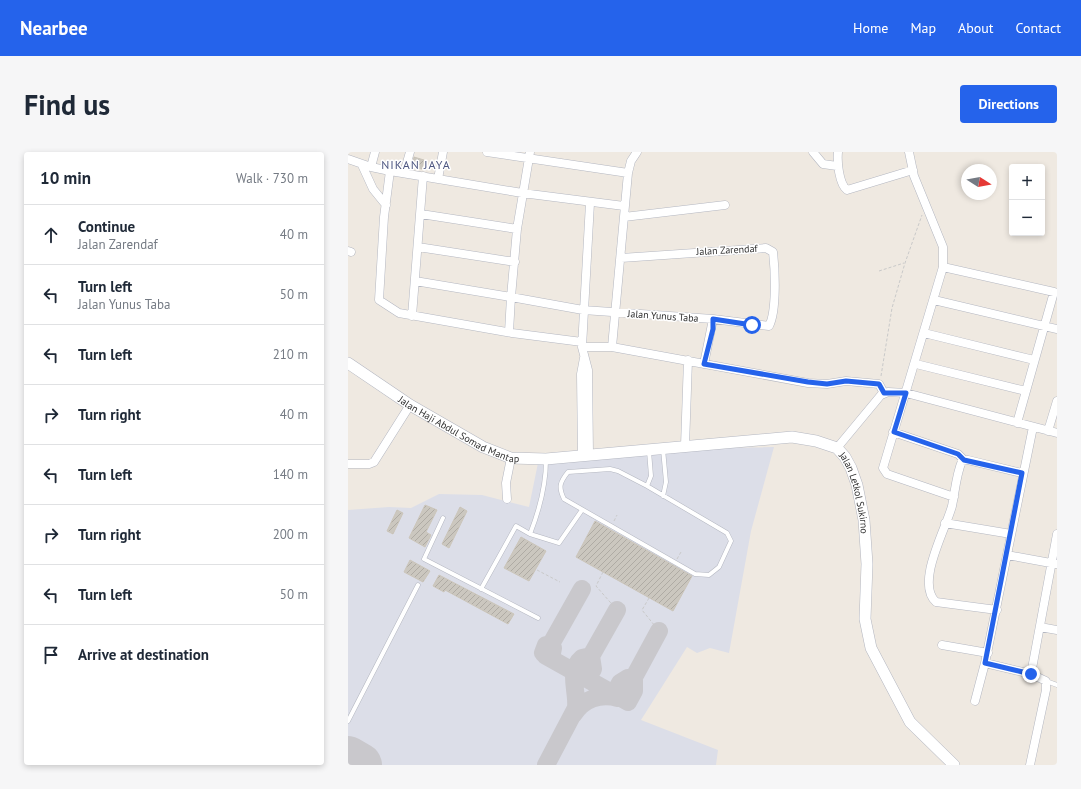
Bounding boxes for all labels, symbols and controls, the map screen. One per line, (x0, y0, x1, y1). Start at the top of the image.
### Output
text: Nearbee (20, 16, 88, 40)
text: Home (853, 19, 888, 37)
text: Map (910, 19, 936, 37)
text: About (958, 19, 994, 37)
text: Contact (1016, 19, 1061, 37)
button: Directions (960, 85, 1057, 123)
text: Find us (24, 86, 110, 123)
district label: NIKAN JAYA (381, 157, 451, 172)
north arrow (961, 164, 997, 200)
map controls (1009, 164, 1045, 236)
button: + (1009, 164, 1045, 200)
text: 10 min (40, 167, 91, 189)
text: Walk · 730 m (236, 170, 308, 187)
button: − (1009, 200, 1045, 236)
text: Continue (78, 217, 135, 236)
icon: ahead (40, 224, 62, 246)
text: 40 m (280, 226, 308, 243)
text: Jalan Zarendaf (78, 236, 158, 253)
street label: Jalan Zarendaf (695, 242, 759, 258)
text: Turn left (78, 277, 132, 296)
icon: left (40, 284, 62, 306)
text: 50 m (280, 286, 308, 303)
text: Jalan Yunus Taba (78, 296, 170, 313)
street label: Jalan Yunus Taba (626, 307, 699, 325)
route start (743, 316, 761, 334)
icon: left (40, 344, 62, 366)
text: Turn left (78, 345, 132, 364)
text: 210 m (273, 346, 308, 363)
street label: Jalan Haji Abdul Somad Mantap (395, 392, 519, 465)
icon: right (40, 404, 62, 426)
text: Turn right (78, 405, 141, 424)
text: 40 m (280, 406, 308, 423)
street label: Jalan Letkol Sukirno (836, 448, 871, 534)
icon: left (40, 464, 62, 486)
text: Turn left (78, 465, 132, 484)
text: 140 m (273, 466, 308, 483)
icon: right (40, 524, 62, 546)
text: Turn right (78, 525, 141, 544)
text: 200 m (273, 526, 308, 543)
icon: left (40, 584, 62, 606)
text: Turn left (78, 585, 132, 604)
text: 50 m (280, 586, 308, 603)
icon: arrive (40, 644, 62, 666)
text: Arrive at destination (78, 645, 209, 664)
route end (1022, 665, 1040, 683)

